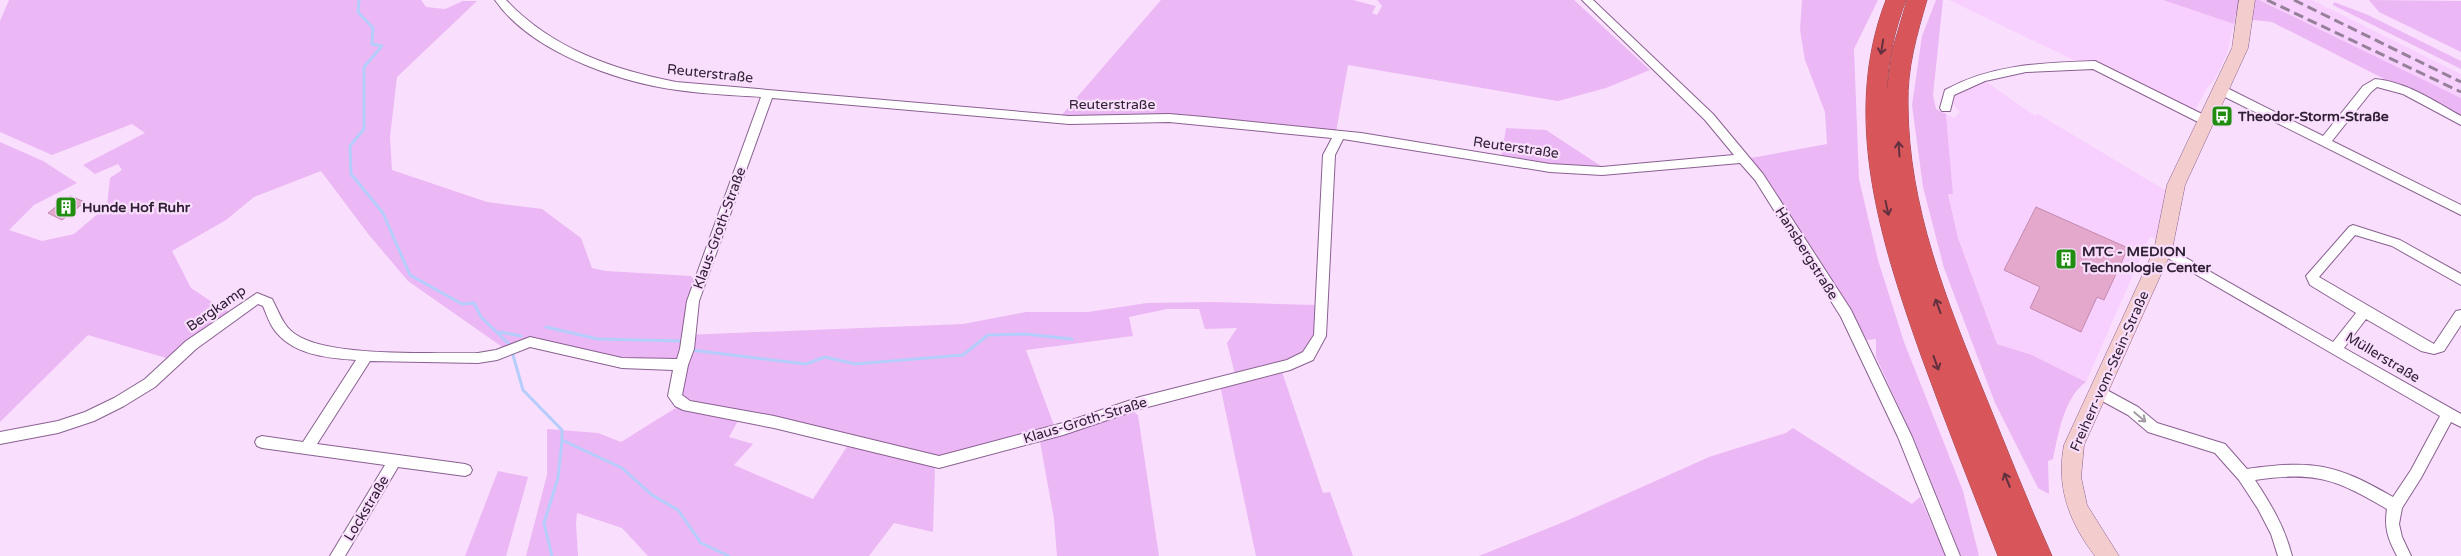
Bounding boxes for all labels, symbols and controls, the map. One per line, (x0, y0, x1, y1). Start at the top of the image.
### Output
one-way arrow (1877, 38, 1887, 54)
street label: Reuterstraße (666, 61, 754, 86)
street label: Reuterstraße (1069, 96, 1155, 113)
bus stop icon: Theodor-Storm-Straße (2210, 104, 2234, 128)
place label: Theodor-Storm-Straße (2237, 108, 2389, 125)
street label: Reuterstraße (1472, 133, 1560, 162)
one-way arrow (1895, 141, 1904, 157)
street label: Klaus-Groth-Straße (690, 165, 749, 291)
building icon: Hunde Hof Ruhr (54, 195, 78, 219)
place label: Hunde Hof Ruhr (82, 199, 191, 216)
one-way arrow (1883, 200, 1892, 216)
street label: Hansbergstraße (1771, 204, 1842, 303)
place label: MTC - MEDION Technologie Center (2081, 243, 2211, 276)
building icon: MTC - MEDION Technologie Center (2054, 247, 2078, 271)
street label: Bergkamp (183, 282, 249, 335)
street label: Freiherr-vom-Stein-Straße (2066, 288, 2153, 454)
one-way arrow (1933, 299, 1942, 314)
street label: Müllerstraße (2342, 329, 2423, 386)
one-way arrow (1932, 355, 1942, 371)
street label: Klaus-Groth-Straße (1021, 394, 1149, 447)
one-way arrow (2133, 411, 2146, 423)
street label: Lockstraße (340, 472, 393, 544)
one-way arrow (2001, 473, 2010, 488)

